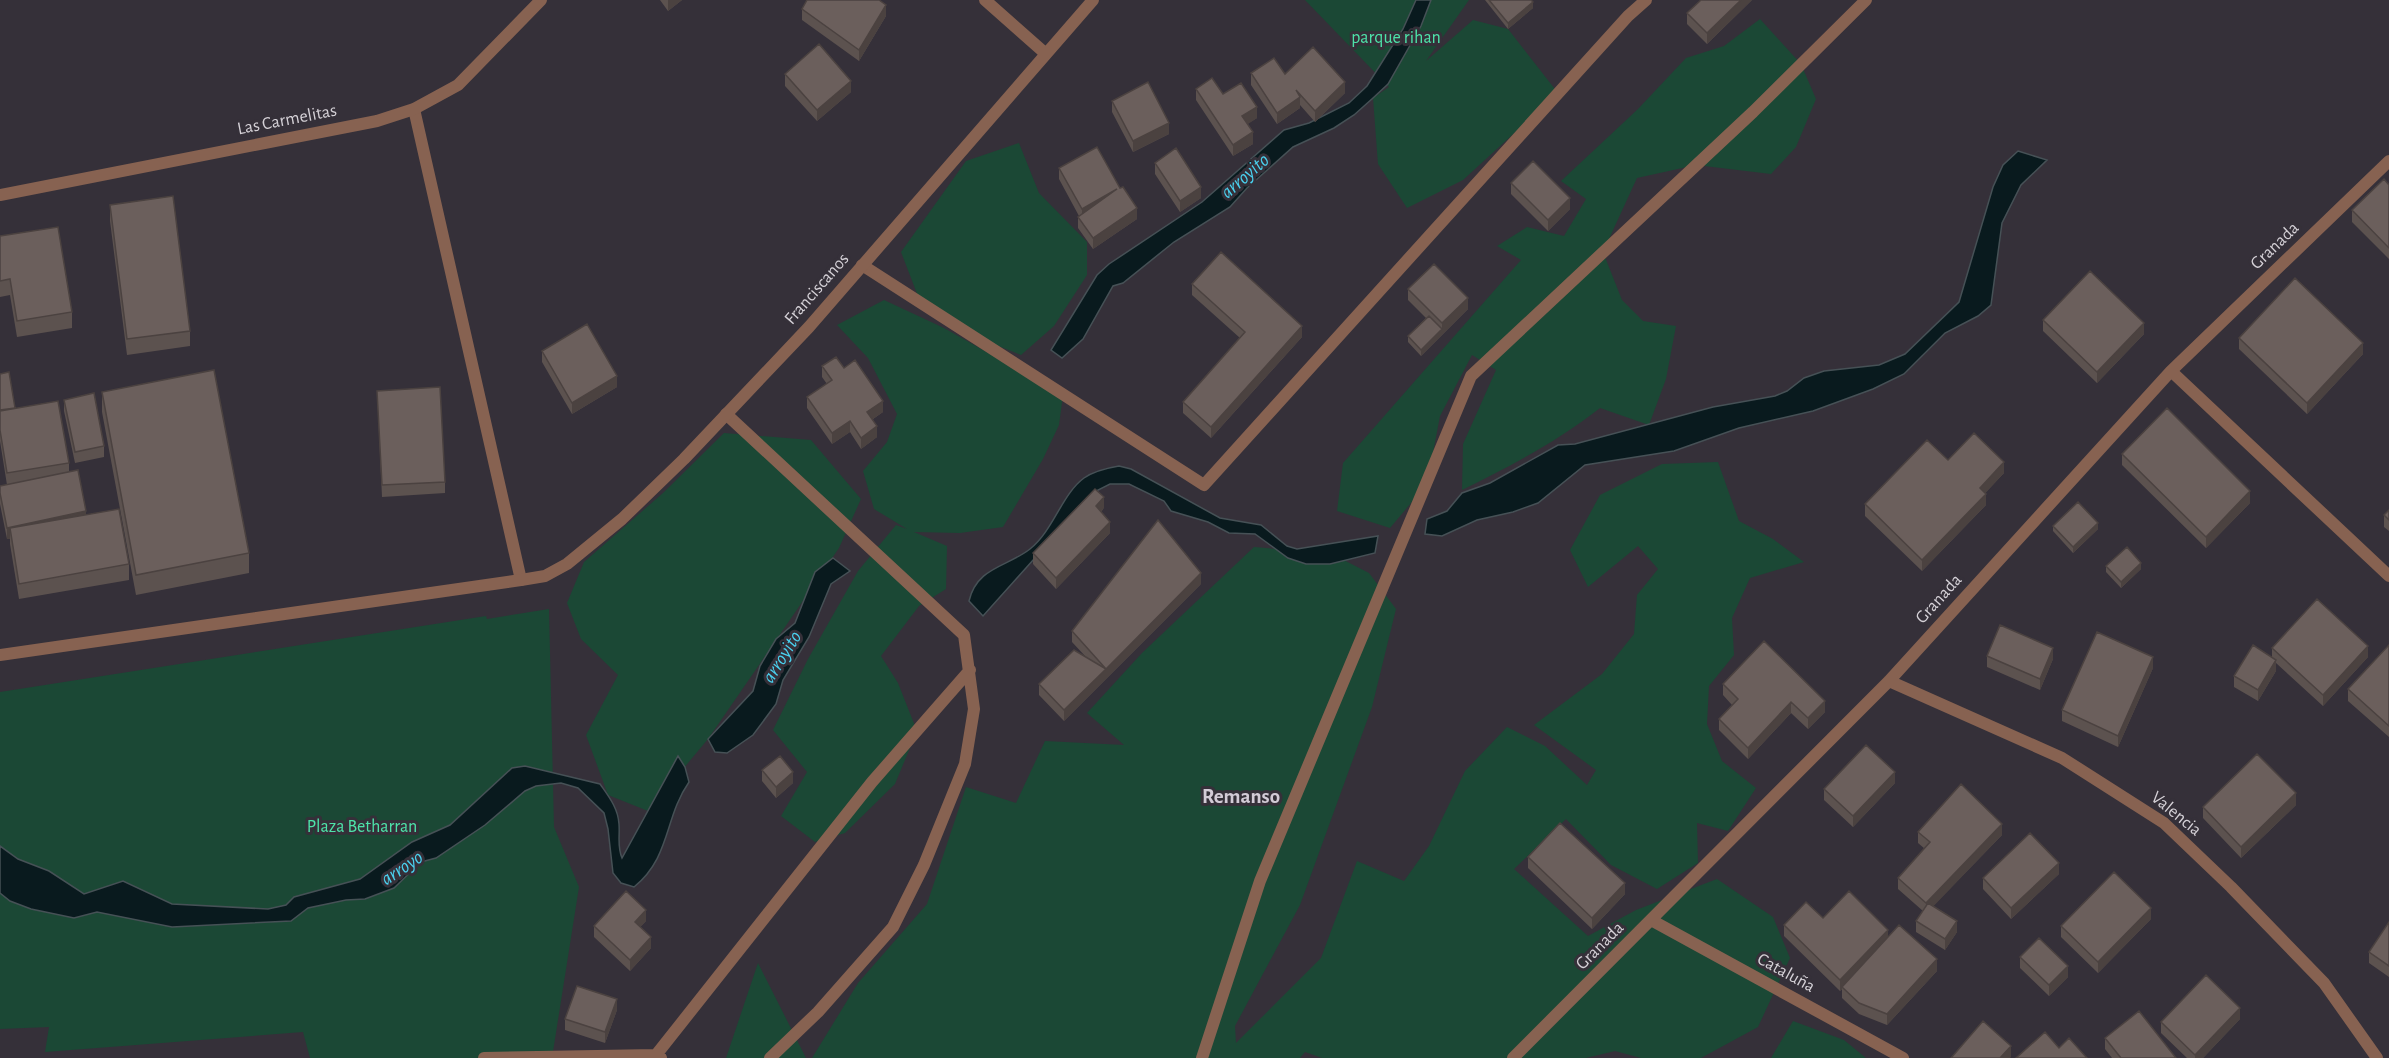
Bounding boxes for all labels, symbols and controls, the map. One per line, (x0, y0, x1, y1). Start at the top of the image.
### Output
park label: parque rihan (1351, 29, 1441, 47)
street label: Las Carmelitas (236, 102, 338, 138)
water label: arroyito (1217, 150, 1273, 202)
street label: Granada (2247, 219, 2303, 273)
street label: Franciscanos (781, 250, 853, 328)
street label: Granada (1912, 571, 1966, 627)
water label: arroyito (758, 628, 806, 686)
district label: Remanso (1202, 786, 1280, 807)
street label: Valencia (2147, 788, 2205, 840)
park label: Plaza Betharran (307, 818, 417, 836)
water label: arroyo (377, 847, 427, 889)
street label: Granada (1573, 919, 1627, 973)
street label: Cataluña (1754, 950, 1818, 996)

